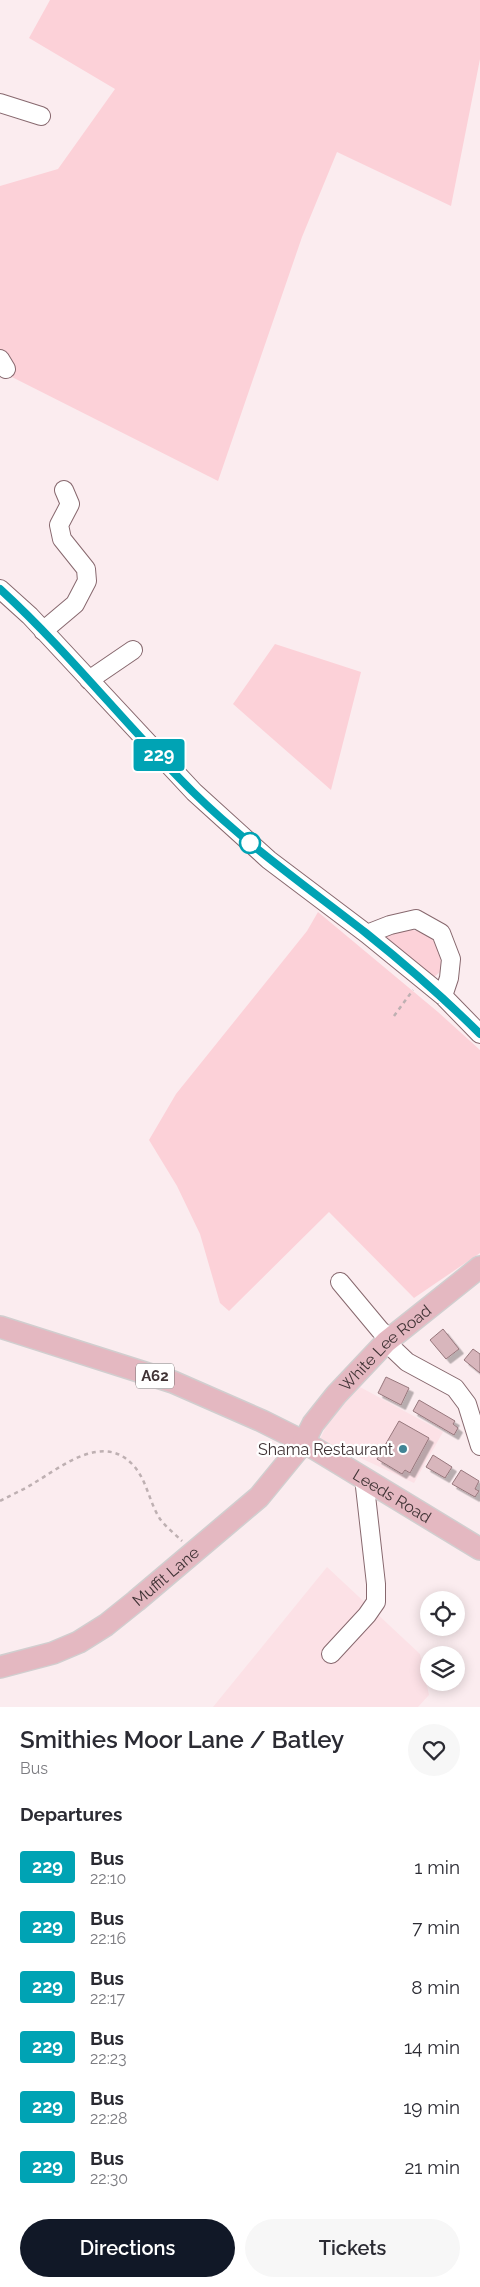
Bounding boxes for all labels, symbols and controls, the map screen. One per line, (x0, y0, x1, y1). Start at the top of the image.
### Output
line badge: 229 (130, 739, 188, 771)
text: 229 (144, 744, 174, 765)
unlabelled marker (239, 832, 261, 854)
street label: White Lee Road (336, 1301, 435, 1395)
road number: A62 (136, 1364, 174, 1388)
place label: Shama Restaurant (258, 1440, 394, 1459)
marker: Shama Restaurant (397, 1443, 409, 1455)
street label: Leeds Road (349, 1465, 435, 1527)
street label: Muffit Lane (129, 1543, 203, 1610)
map controls (420, 1591, 465, 1691)
button: locate (420, 1591, 465, 1636)
button: layers (420, 1646, 465, 1691)
button: heart (408, 1724, 460, 1776)
text: Smithies Moor Lane / Batley (20, 1725, 344, 1754)
text: Bus (20, 1759, 48, 1778)
text: Departures (20, 1803, 122, 1825)
text: Bus (90, 1847, 124, 1869)
text: 229 (32, 1856, 63, 1877)
text: 1 min (414, 1856, 460, 1878)
text: 22:10 (90, 1869, 126, 1888)
text: Bus (90, 1907, 124, 1929)
text: 229 (32, 1916, 63, 1937)
text: 7 min (412, 1916, 460, 1938)
text: 22:16 (90, 1929, 126, 1948)
text: Bus (90, 1967, 124, 1989)
text: 229 (32, 1976, 63, 1997)
text: 8 min (411, 1976, 460, 1998)
text: 22:17 (90, 1989, 125, 2008)
text: Bus (90, 2027, 124, 2049)
text: 229 (32, 2036, 63, 2057)
text: 14 min (404, 2036, 460, 2058)
text: 22:23 (90, 2049, 127, 2068)
text: Bus (90, 2087, 124, 2109)
text: 229 (32, 2096, 63, 2117)
text: 19 min (403, 2096, 460, 2118)
text: 22:28 (90, 2109, 128, 2128)
text: Bus (90, 2147, 124, 2169)
text: 229 (32, 2156, 63, 2177)
text: 21 min (404, 2156, 460, 2178)
text: 22:30 (90, 2169, 128, 2188)
button: Directions (20, 2219, 235, 2277)
button: Tickets (245, 2219, 460, 2277)

